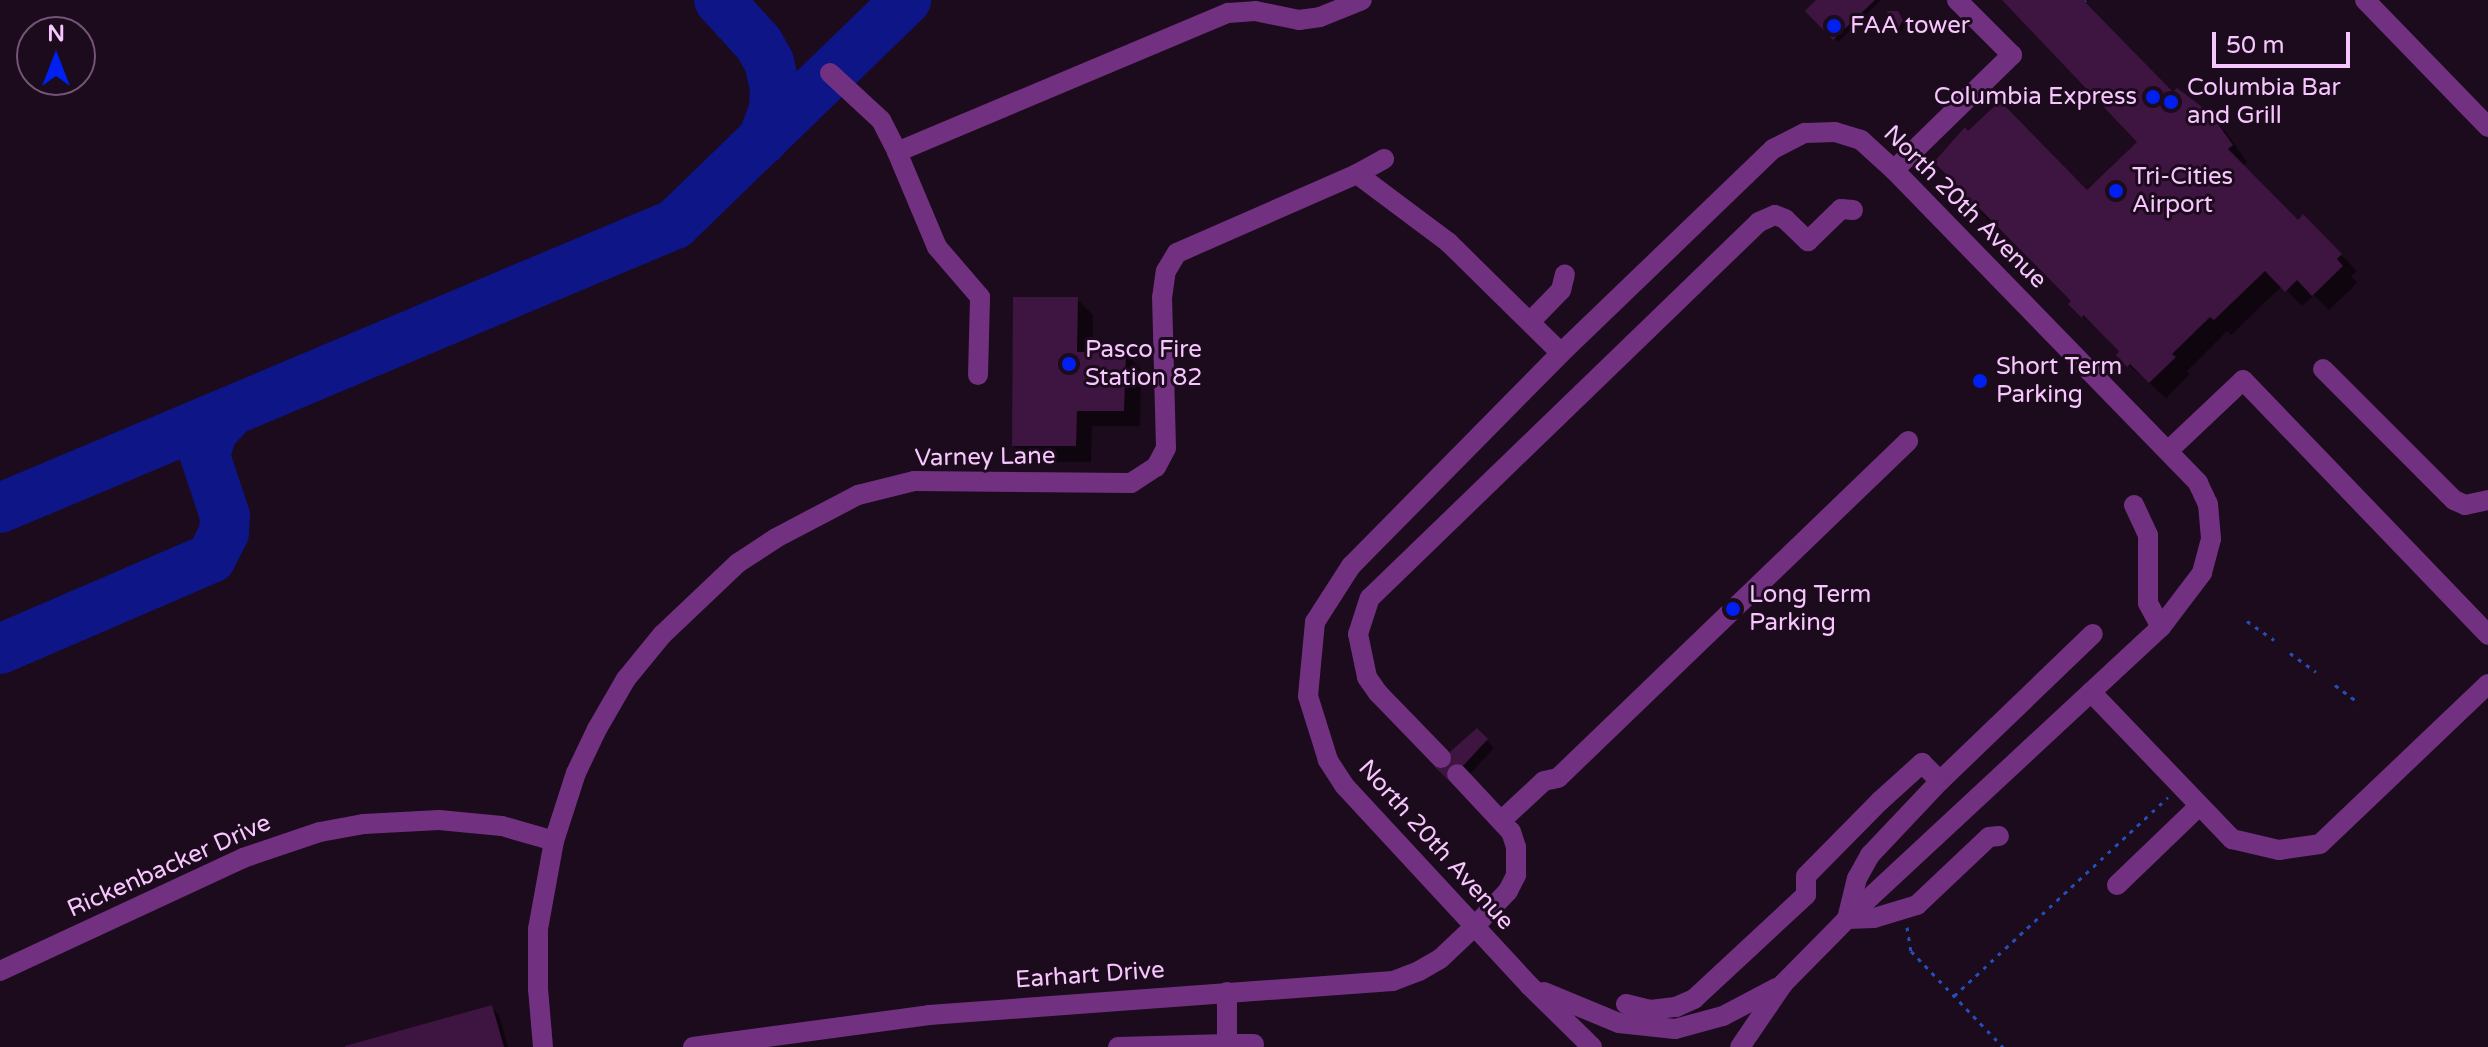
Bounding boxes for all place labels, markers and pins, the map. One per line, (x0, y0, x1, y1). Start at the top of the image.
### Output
place label: FAA tower (1850, 12, 1970, 40)
marker: FAA tower (1825, 17, 1843, 35)
place label: Columbia Bar and Grill (2187, 74, 2341, 130)
place label: Columbia Express (1934, 83, 2137, 111)
marker: Columbia Express (2144, 88, 2162, 106)
marker: Columbia Bar and Grill (2162, 93, 2180, 111)
place label: Tri-Cities Airport (2132, 163, 2233, 219)
marker: Tri-Cities Airport (2107, 182, 2125, 200)
place label: Pasco Fire Station 82 (1085, 336, 1202, 392)
place label: Short Term Parking (1996, 353, 2122, 409)
marker: Pasco Fire Station 82 (1060, 355, 1078, 373)
marker: Short Term Parking (1971, 372, 1989, 390)
place label: Long Term Parking (1749, 581, 1871, 637)
marker: Long Term Parking (1724, 600, 1742, 618)

